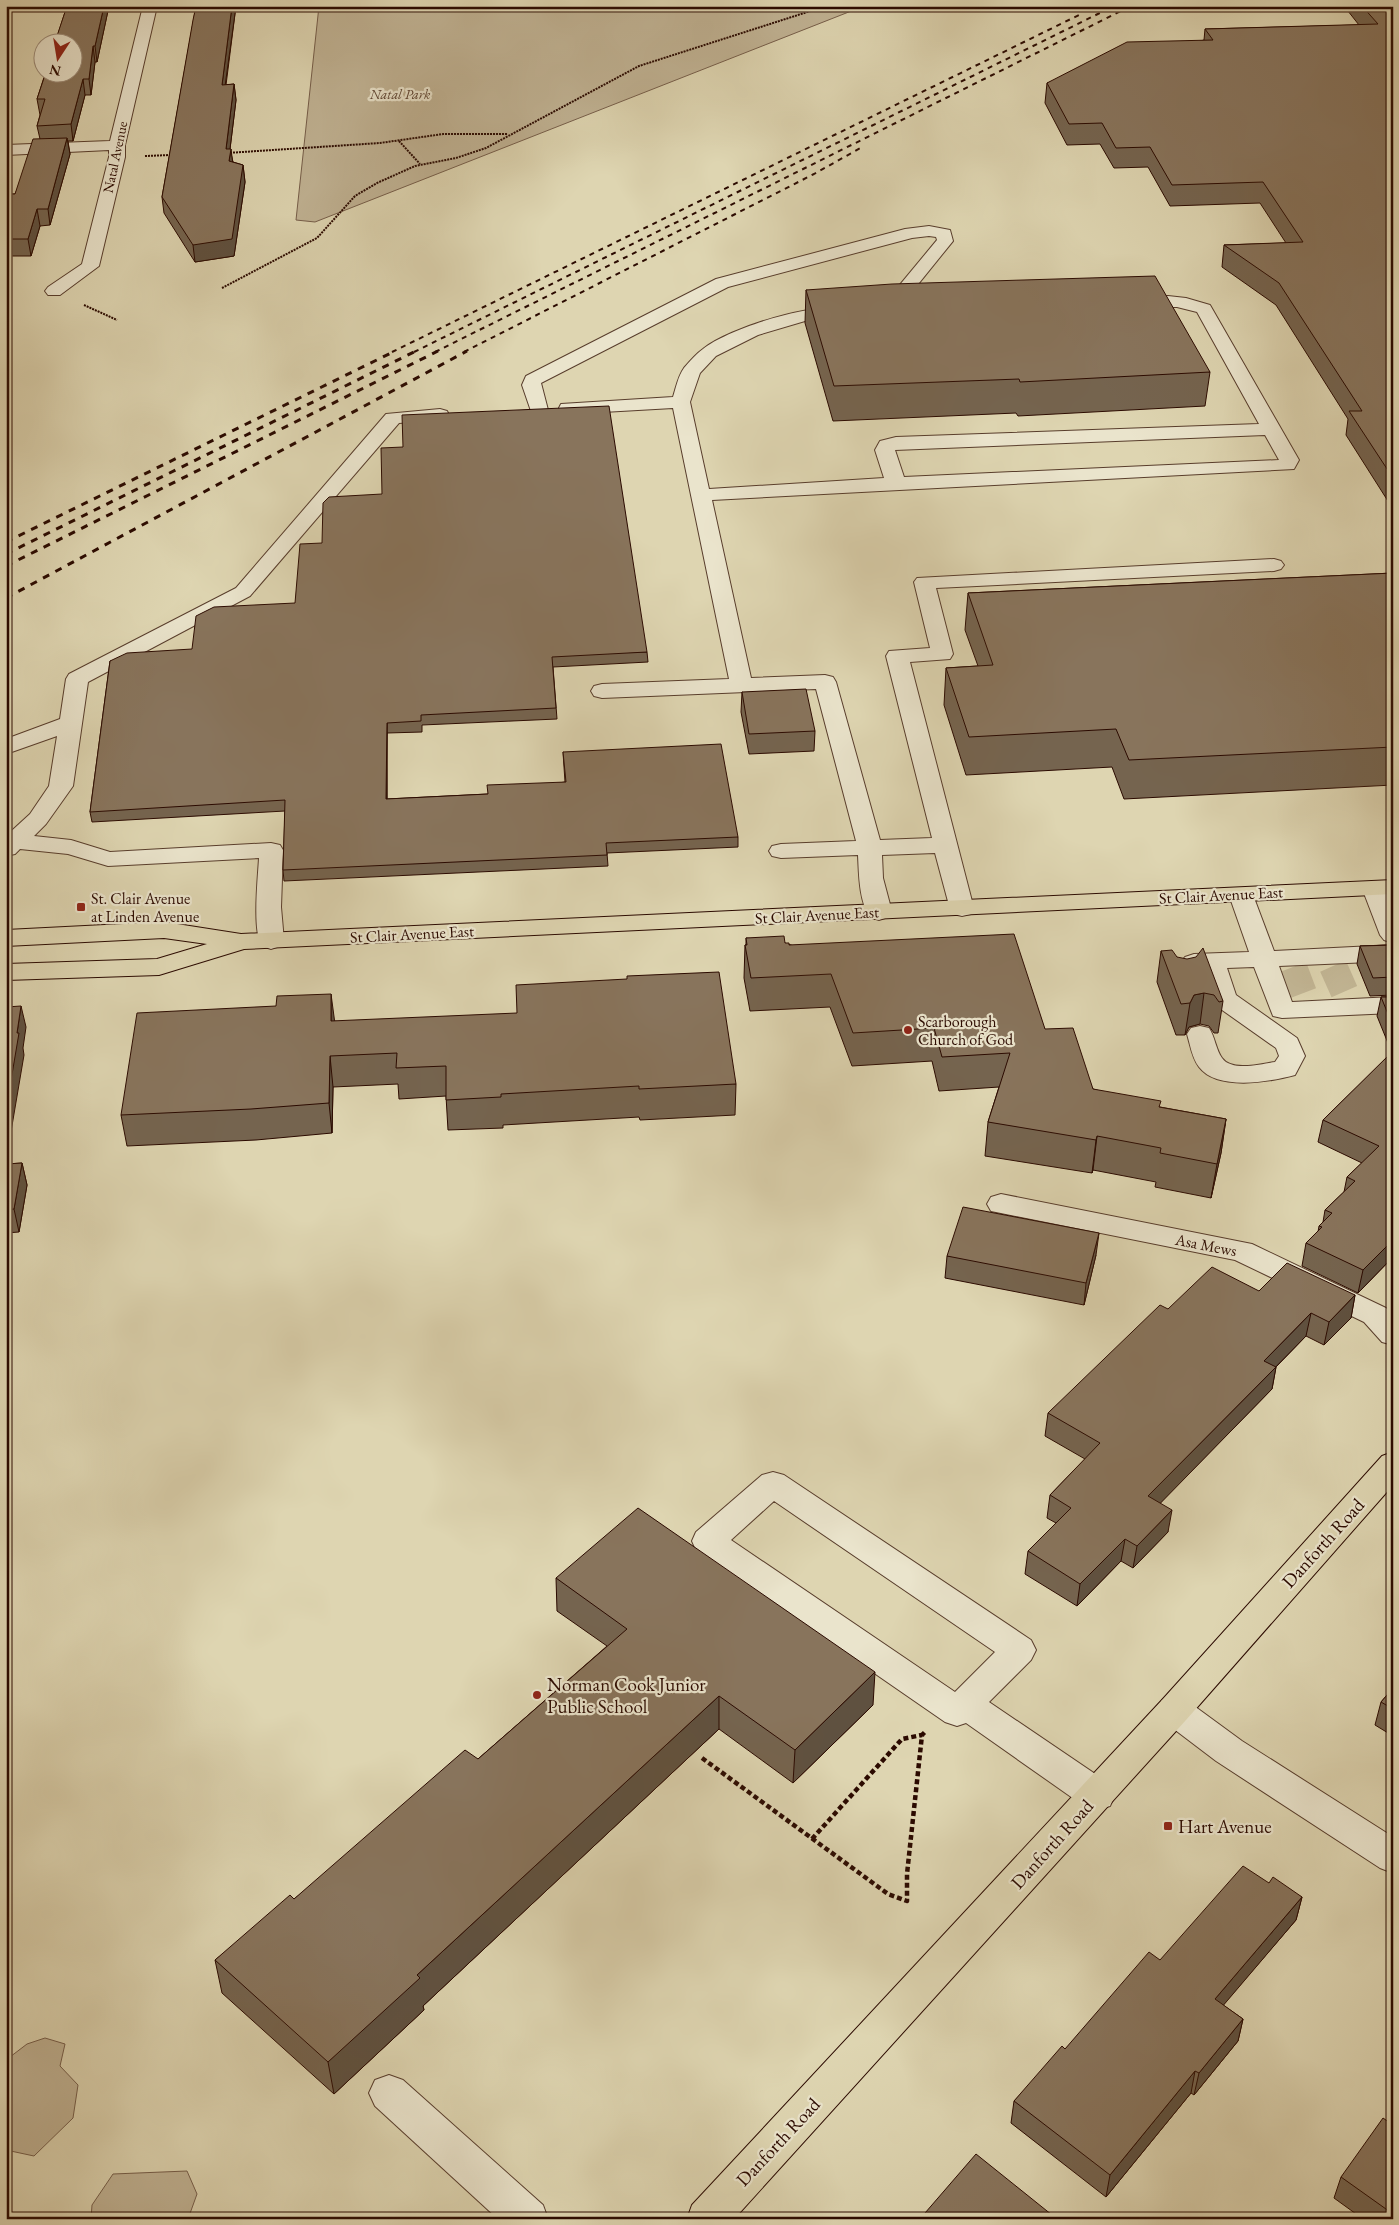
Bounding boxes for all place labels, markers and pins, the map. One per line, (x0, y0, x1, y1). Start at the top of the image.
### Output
place label: St. Clair Avenue at Linden Avenue (91, 888, 199, 927)
marker: St. Clair Avenue at Linden Avenue (75, 901, 87, 913)
place label: Scarborough Church of God (918, 1011, 1014, 1050)
marker: Scarborough Church of God (902, 1024, 914, 1036)
place label: Norman Cook Junior Public School (547, 1672, 706, 1719)
marker: Norman Cook Junior Public School (531, 1689, 543, 1701)
place label: Hart Avenue (1178, 1814, 1272, 1839)
marker: Hart Avenue (1162, 1820, 1174, 1832)

